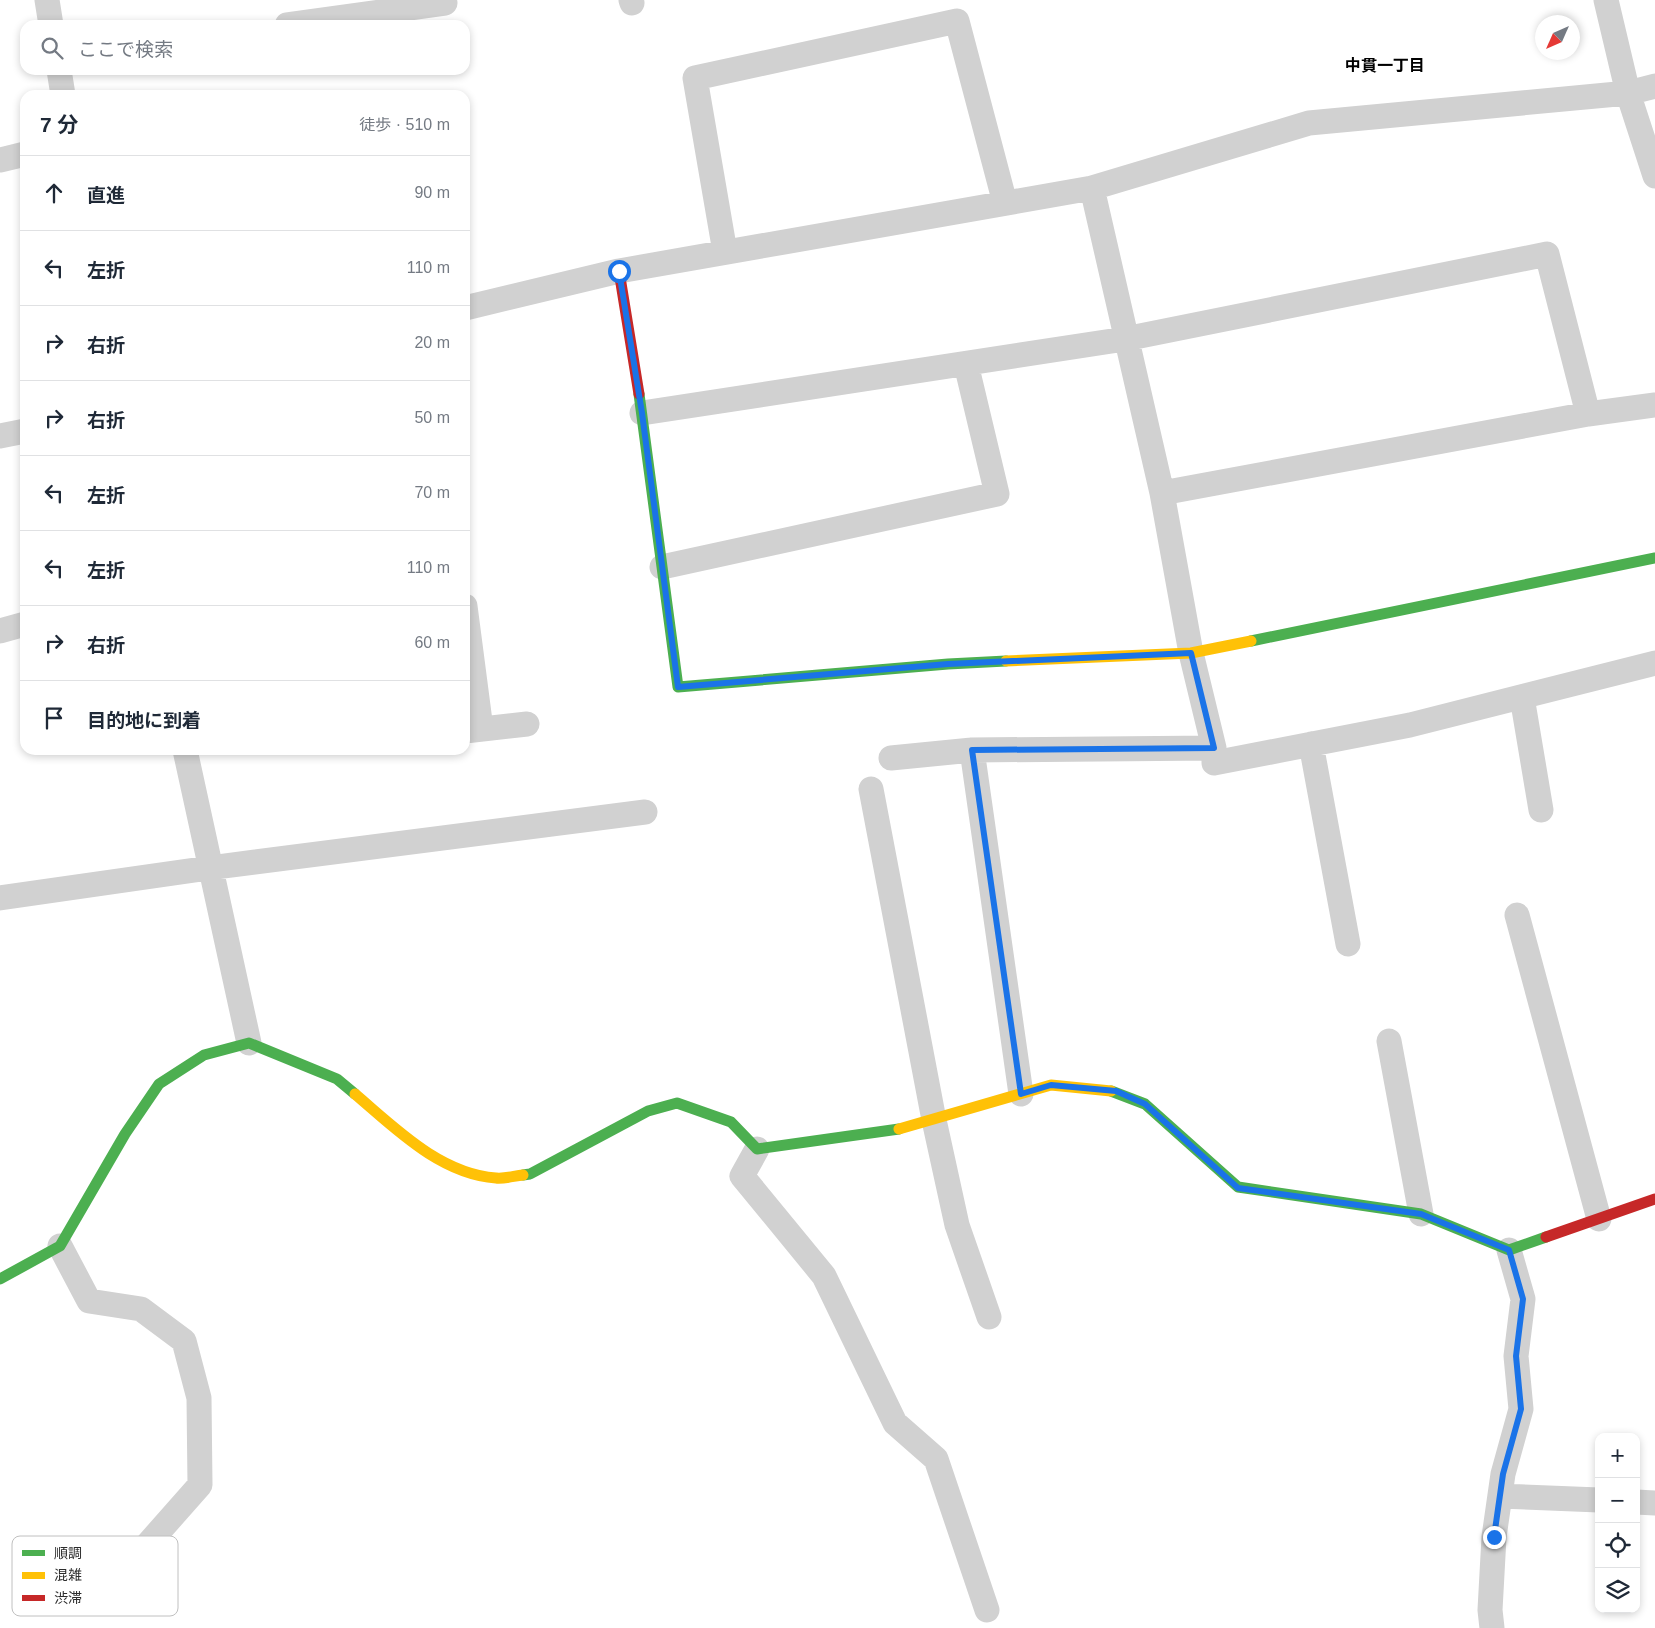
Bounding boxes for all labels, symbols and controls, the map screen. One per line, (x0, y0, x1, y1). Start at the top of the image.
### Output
north arrow (1535, 15, 1580, 60)
search box (20, 20, 470, 75)
icon: search (38, 34, 66, 62)
text: ここで検索 (78, 39, 173, 60)
district label: 中貫一丁目 (1345, 57, 1425, 74)
text: 7 分 (40, 113, 79, 136)
text: 徒歩 · 510 m (359, 116, 450, 133)
icon: ahead (40, 179, 68, 207)
text: 90 m (414, 184, 450, 201)
text: 直進 (87, 185, 125, 206)
icon: left (40, 254, 68, 282)
text: 110 m (407, 259, 450, 276)
text: 左折 (87, 260, 125, 281)
route start (608, 260, 631, 283)
icon: right (40, 329, 68, 357)
text: 20 m (414, 334, 450, 351)
text: 右折 (87, 335, 125, 356)
icon: right (40, 404, 68, 432)
text: 50 m (414, 409, 450, 426)
text: 右折 (87, 410, 125, 431)
icon: left (40, 479, 68, 507)
text: 70 m (414, 484, 450, 501)
text: 左折 (87, 485, 125, 506)
icon: left (40, 554, 68, 582)
text: 110 m (407, 559, 450, 576)
text: 左折 (87, 560, 125, 581)
icon: right (40, 629, 68, 657)
text: 60 m (414, 634, 450, 651)
text: 右折 (87, 635, 125, 656)
icon: arrive (40, 704, 68, 732)
text: 目的地に到着 (87, 710, 201, 731)
map controls (1595, 1433, 1640, 1613)
button: + (1595, 1433, 1640, 1478)
button: − (1595, 1478, 1640, 1523)
button: locate (1595, 1523, 1640, 1568)
route end (1483, 1526, 1506, 1549)
legend (12, 1536, 178, 1616)
text: 順調 (54, 1545, 82, 1561)
text: 混雑 (54, 1567, 82, 1583)
button: layers (1595, 1568, 1640, 1613)
text: 渋滞 (54, 1590, 82, 1606)

